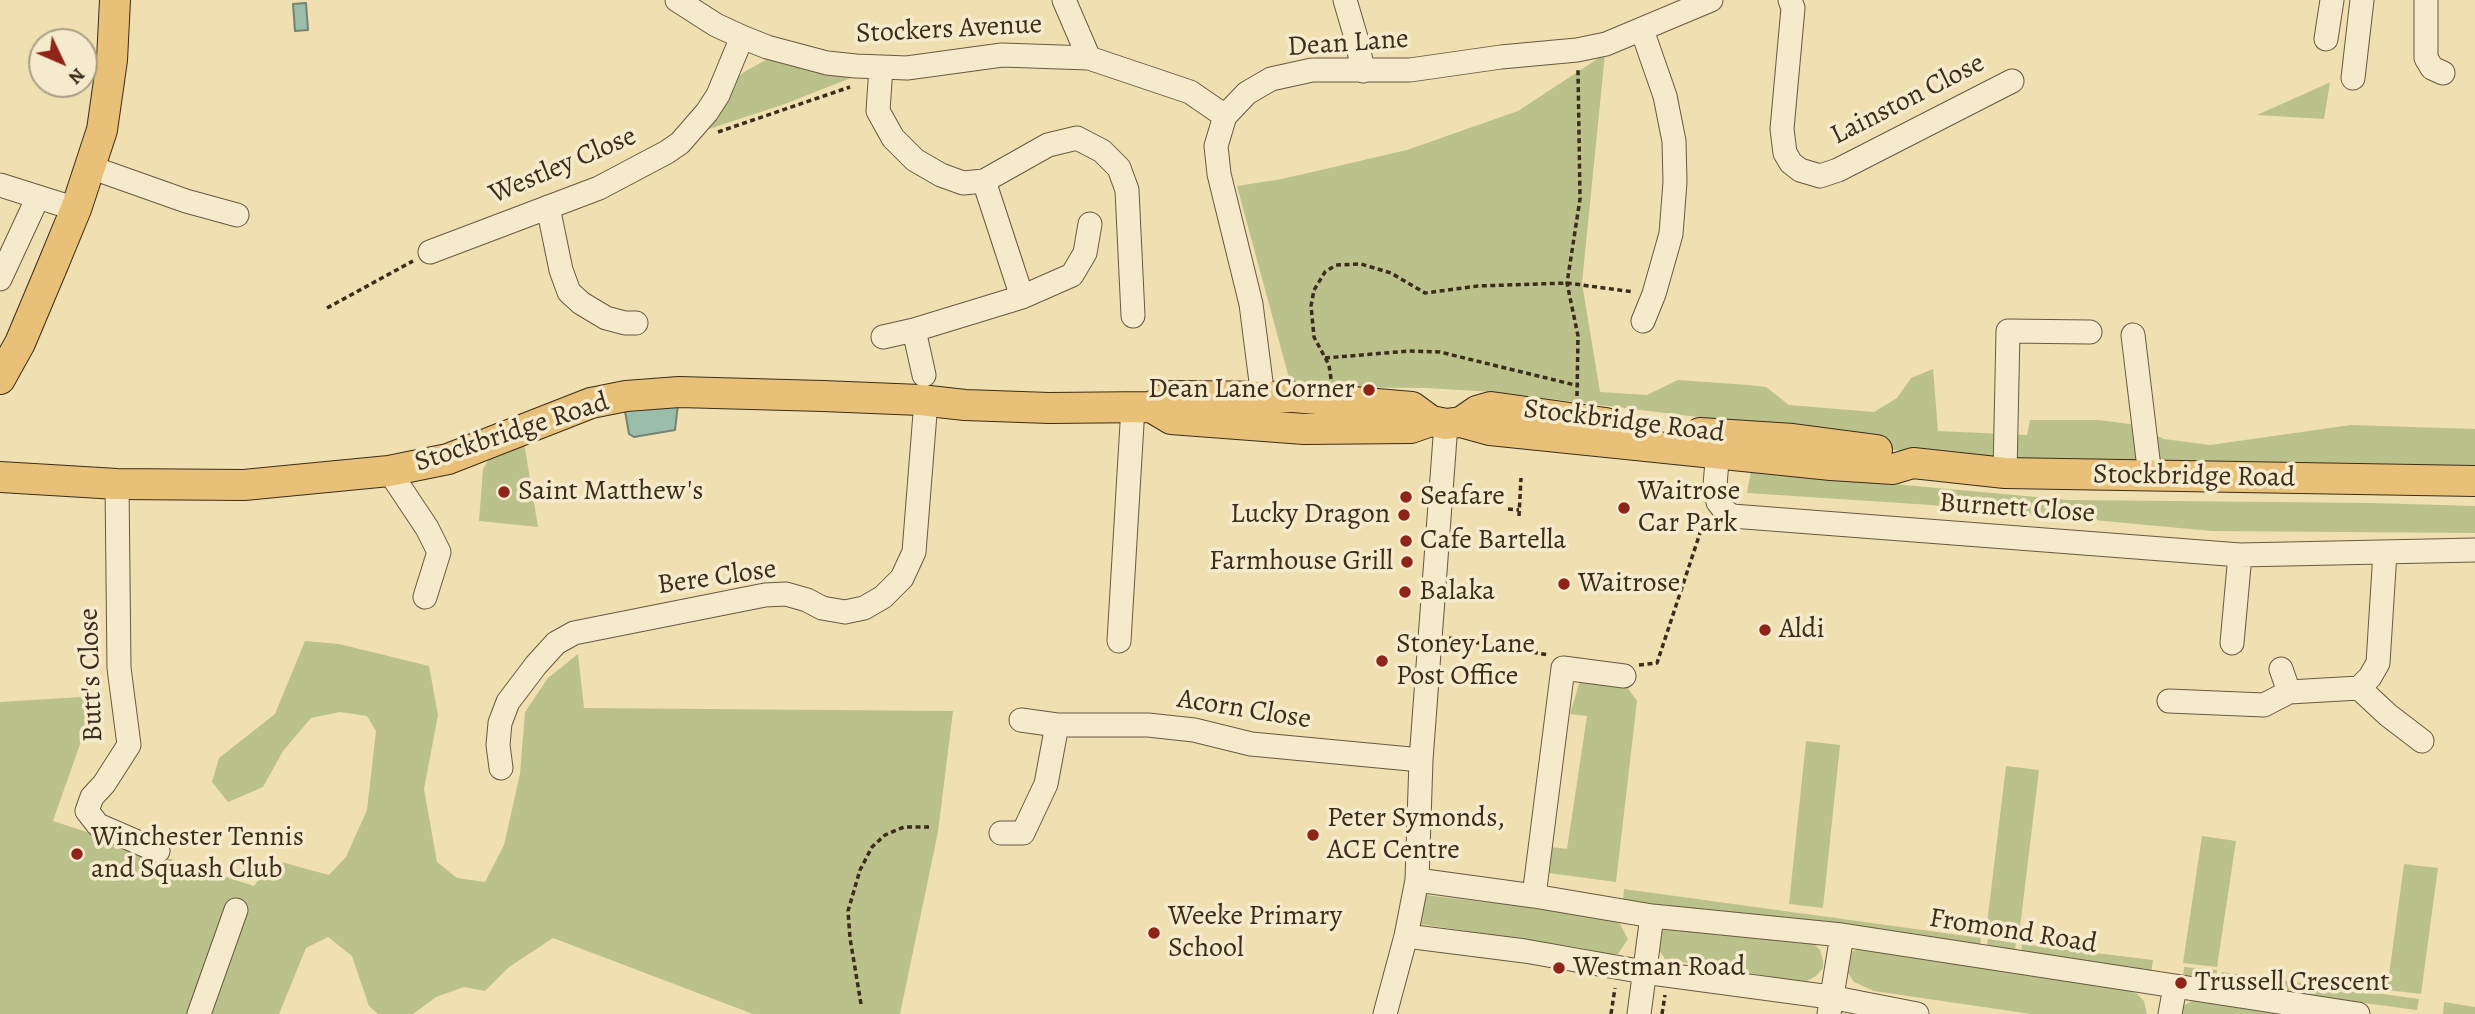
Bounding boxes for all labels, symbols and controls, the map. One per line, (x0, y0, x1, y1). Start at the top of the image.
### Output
street label: Stockers Avenue (855, 8, 1043, 52)
street label: Dean Lane (1286, 23, 1410, 65)
north arrow (28, 28, 98, 98)
street label: Lainston Close (1826, 47, 1990, 153)
text: N (63, 62, 91, 90)
street label: Westley Close (484, 120, 642, 212)
place label: Dean Lane Corner (1148, 373, 1355, 407)
marker: Dean Lane Corner (1361, 382, 1377, 398)
street label: Stockbridge Road (411, 386, 613, 480)
street label: Stockbridge Road (1522, 393, 1726, 451)
street label: Stockbridge Road (2093, 458, 2295, 496)
place label: Saint Matthew's (518, 475, 703, 509)
place label: Waitrose Car Park (1638, 475, 1740, 541)
place label: Seafare (1420, 480, 1505, 514)
marker: Saint Matthew's (496, 484, 512, 500)
street label: Burnett Close (1938, 487, 2096, 531)
marker: Seafare (1398, 489, 1414, 505)
place label: Lucky Dragon (1230, 498, 1390, 532)
marker: Waitrose Car Park (1616, 500, 1632, 516)
marker: Lucky Dragon (1396, 507, 1412, 523)
place label: Cafe Bartella (1420, 524, 1566, 558)
marker: Cafe Bartella (1398, 533, 1414, 549)
place label: Farmhouse Grill (1209, 545, 1393, 579)
street label: Bere Close (655, 553, 779, 603)
marker: Farmhouse Grill (1399, 554, 1415, 570)
place label: Waitrose (1578, 567, 1680, 601)
place label: Balaka (1419, 575, 1495, 609)
marker: Waitrose (1556, 576, 1572, 592)
marker: Balaka (1397, 584, 1413, 600)
street label: Butt's Close (73, 607, 111, 743)
place label: Aldi (1779, 613, 1825, 647)
marker: Aldi (1757, 622, 1773, 638)
place label: Stoney Lane Post Office (1396, 628, 1535, 694)
marker: Stoney Lane Post Office (1374, 653, 1390, 669)
street label: Acorn Close (1175, 683, 1313, 737)
place label: Peter Symonds, ACE Centre (1327, 802, 1505, 868)
place label: Winchester Tennis and Squash Club (91, 821, 304, 887)
marker: Peter Symonds, ACE Centre (1305, 827, 1321, 843)
marker: Winchester Tennis and Squash Club (69, 846, 85, 862)
place label: Weeke Primary School (1168, 900, 1342, 966)
street label: Fromond Road (1927, 902, 2099, 962)
marker: Weeke Primary School (1146, 925, 1162, 941)
place label: Westman Road (1573, 951, 1746, 985)
marker: Westman Road (1551, 960, 1567, 976)
place label: Trussell Crescent (2195, 966, 2389, 1000)
marker: Trussell Crescent (2173, 975, 2189, 991)

